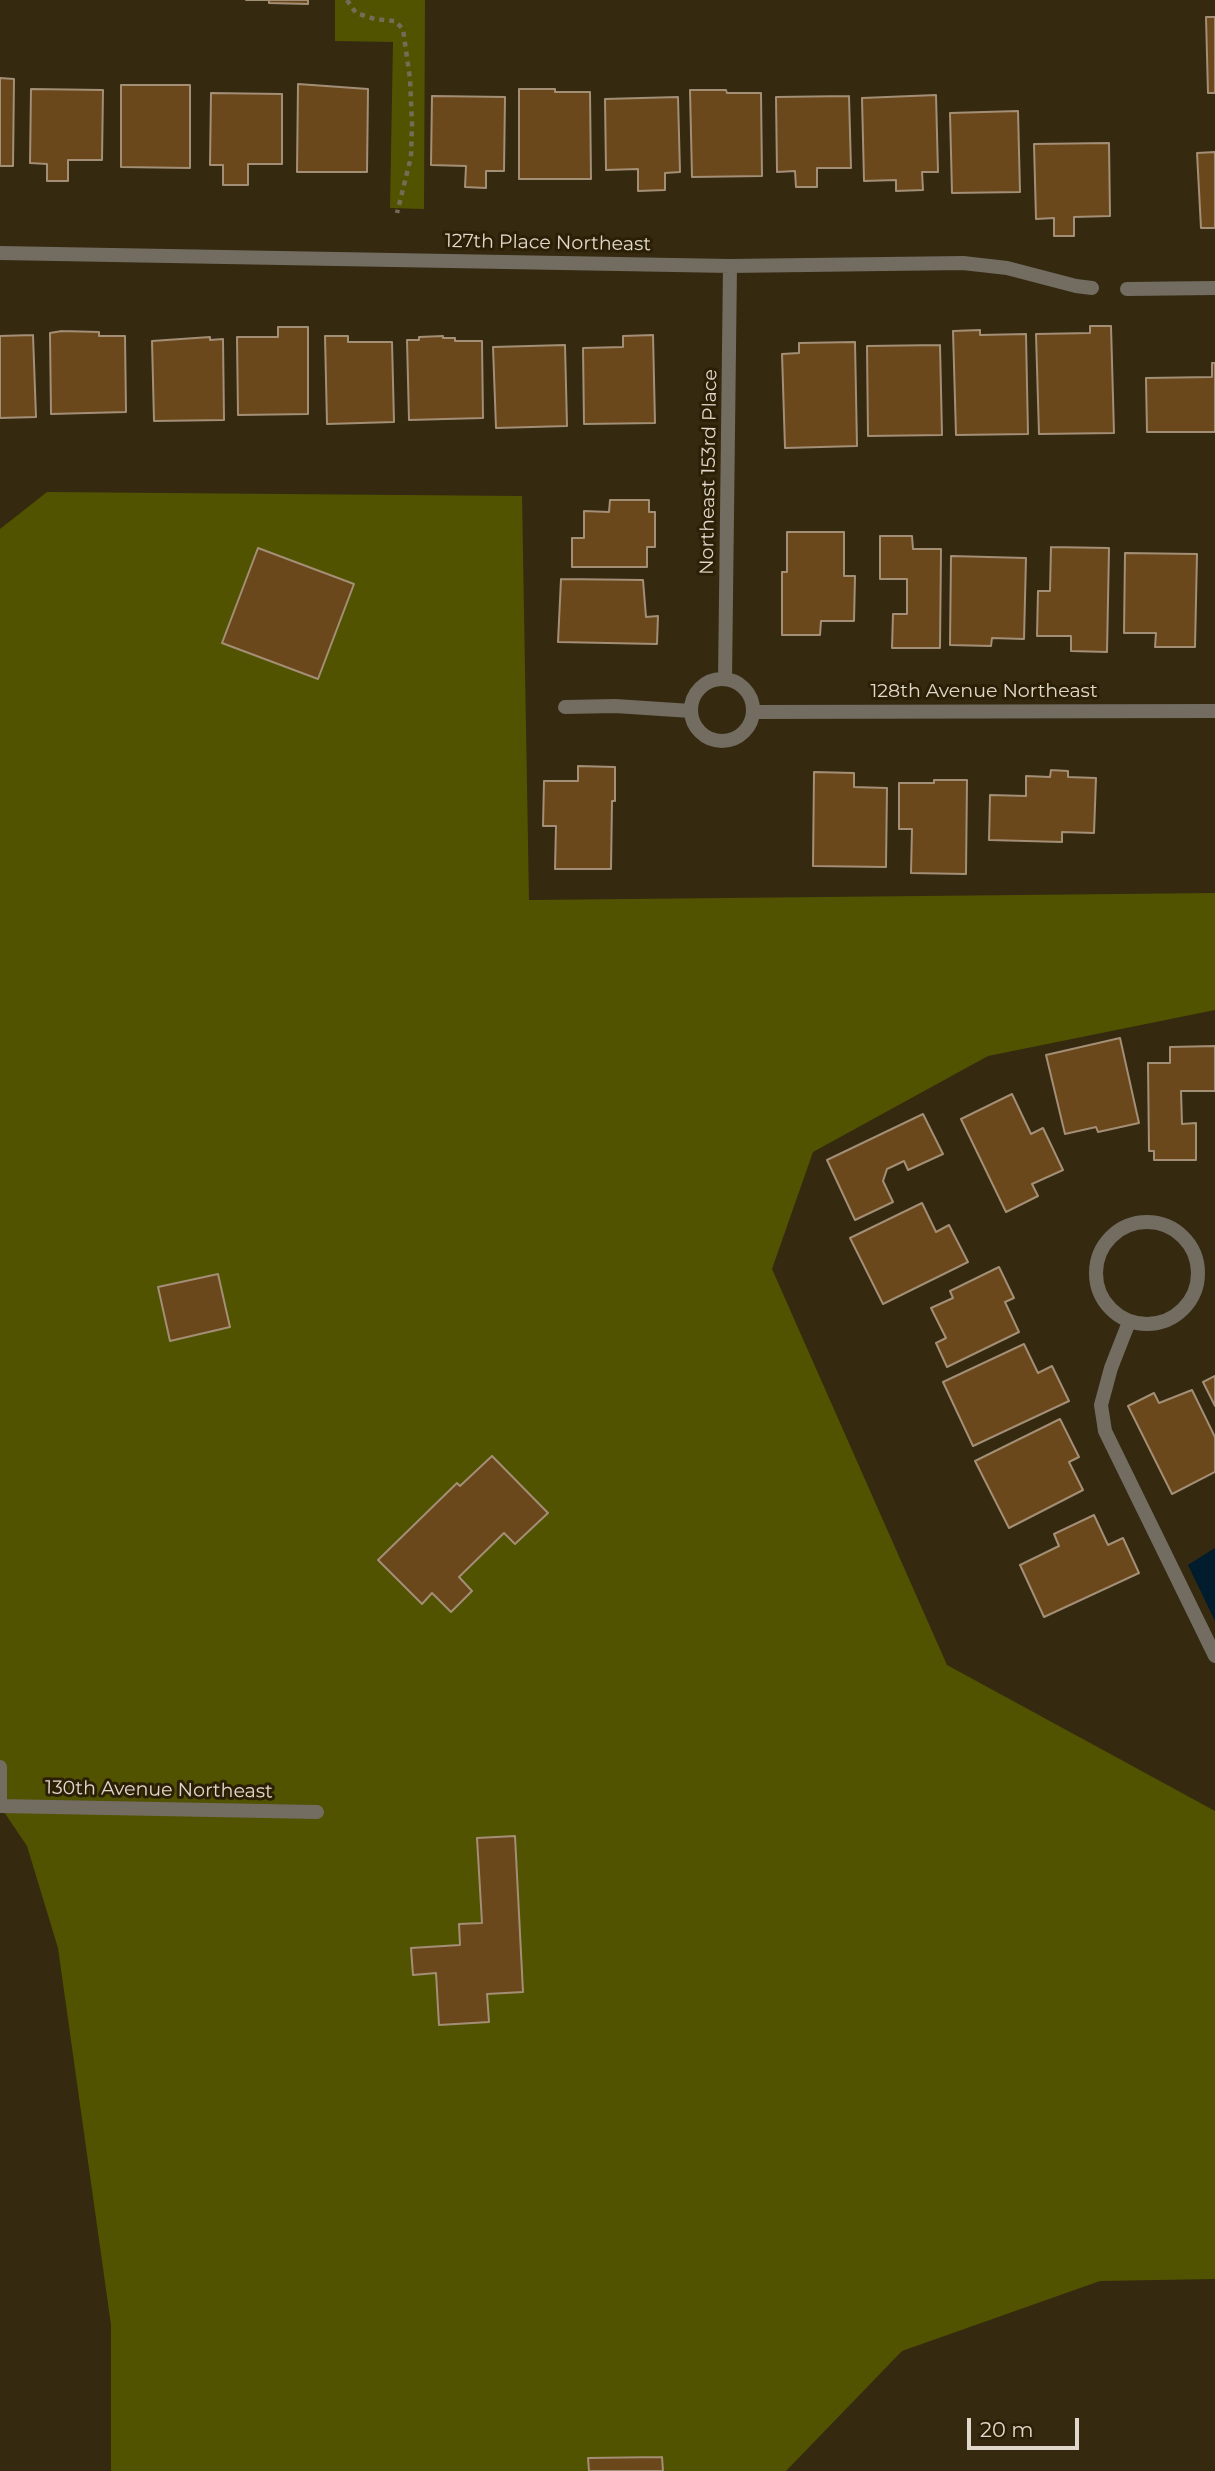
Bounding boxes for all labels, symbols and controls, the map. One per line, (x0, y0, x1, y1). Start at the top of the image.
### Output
street label: 127th Place Northeast (445, 230, 651, 256)
street label: Northeast 153rd Place (696, 369, 722, 575)
street label: 128th Avenue Northeast (870, 680, 1098, 702)
street label: 130th Avenue Northeast (45, 1777, 273, 1803)
scale bar (970, 2404, 1082, 2448)
text: 20 m (980, 2417, 1034, 2442)

